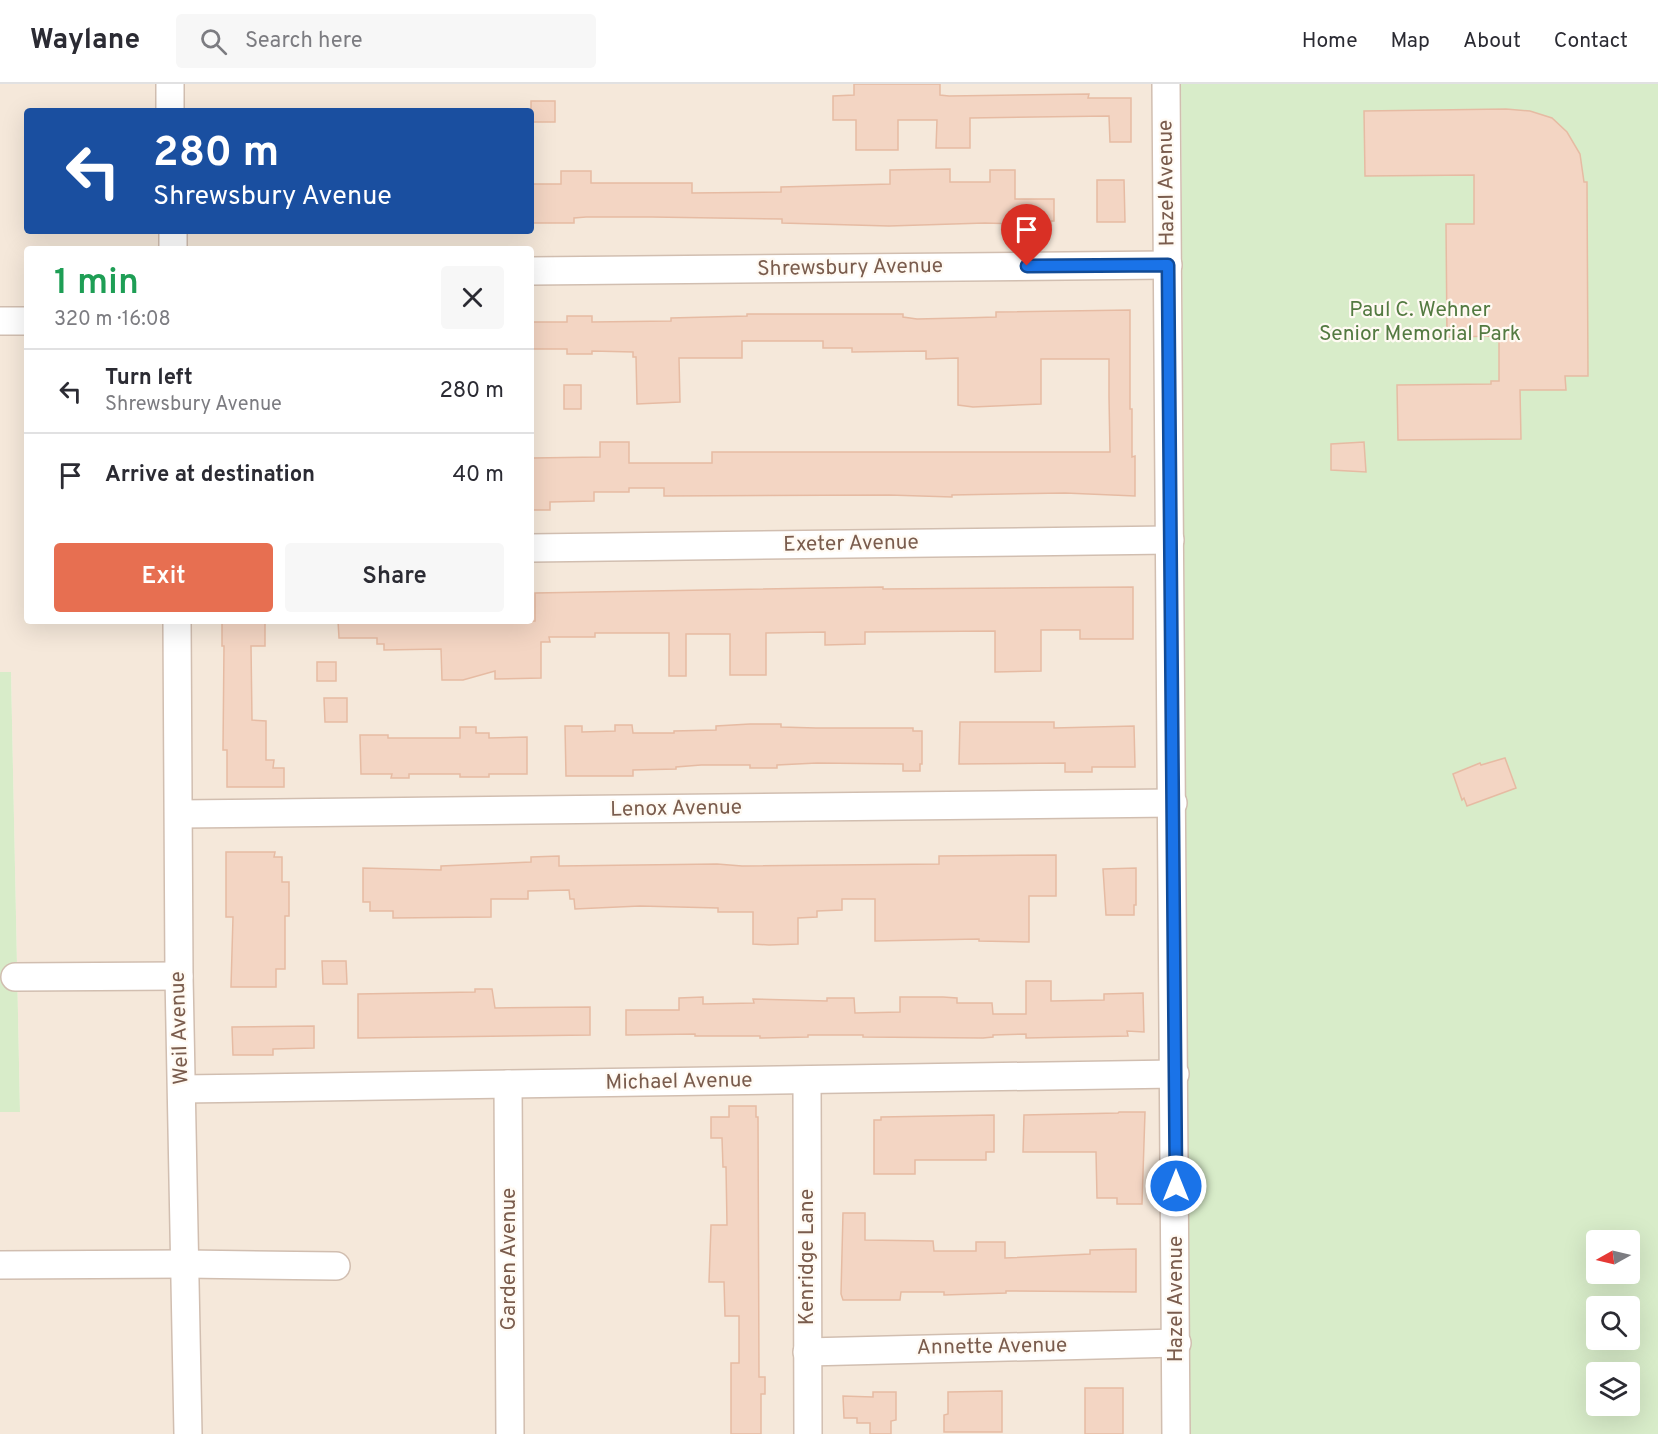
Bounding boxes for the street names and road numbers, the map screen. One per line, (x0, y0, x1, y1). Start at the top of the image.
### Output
street label: Hazel Avenue (1152, 119, 1182, 247)
street label: Shrewsbury Avenue (757, 253, 943, 283)
street label: Exeter Avenue (783, 529, 919, 559)
street label: Lenox Avenue (610, 794, 742, 824)
street label: Weil Avenue (165, 971, 195, 1085)
street label: Michael Avenue (605, 1067, 753, 1097)
street label: Garden Avenue (496, 1188, 523, 1330)
street label: Kenridge Lane (794, 1189, 821, 1325)
street label: Hazel Avenue (1163, 1236, 1190, 1362)
street label: Annette Avenue (917, 1332, 1067, 1362)

